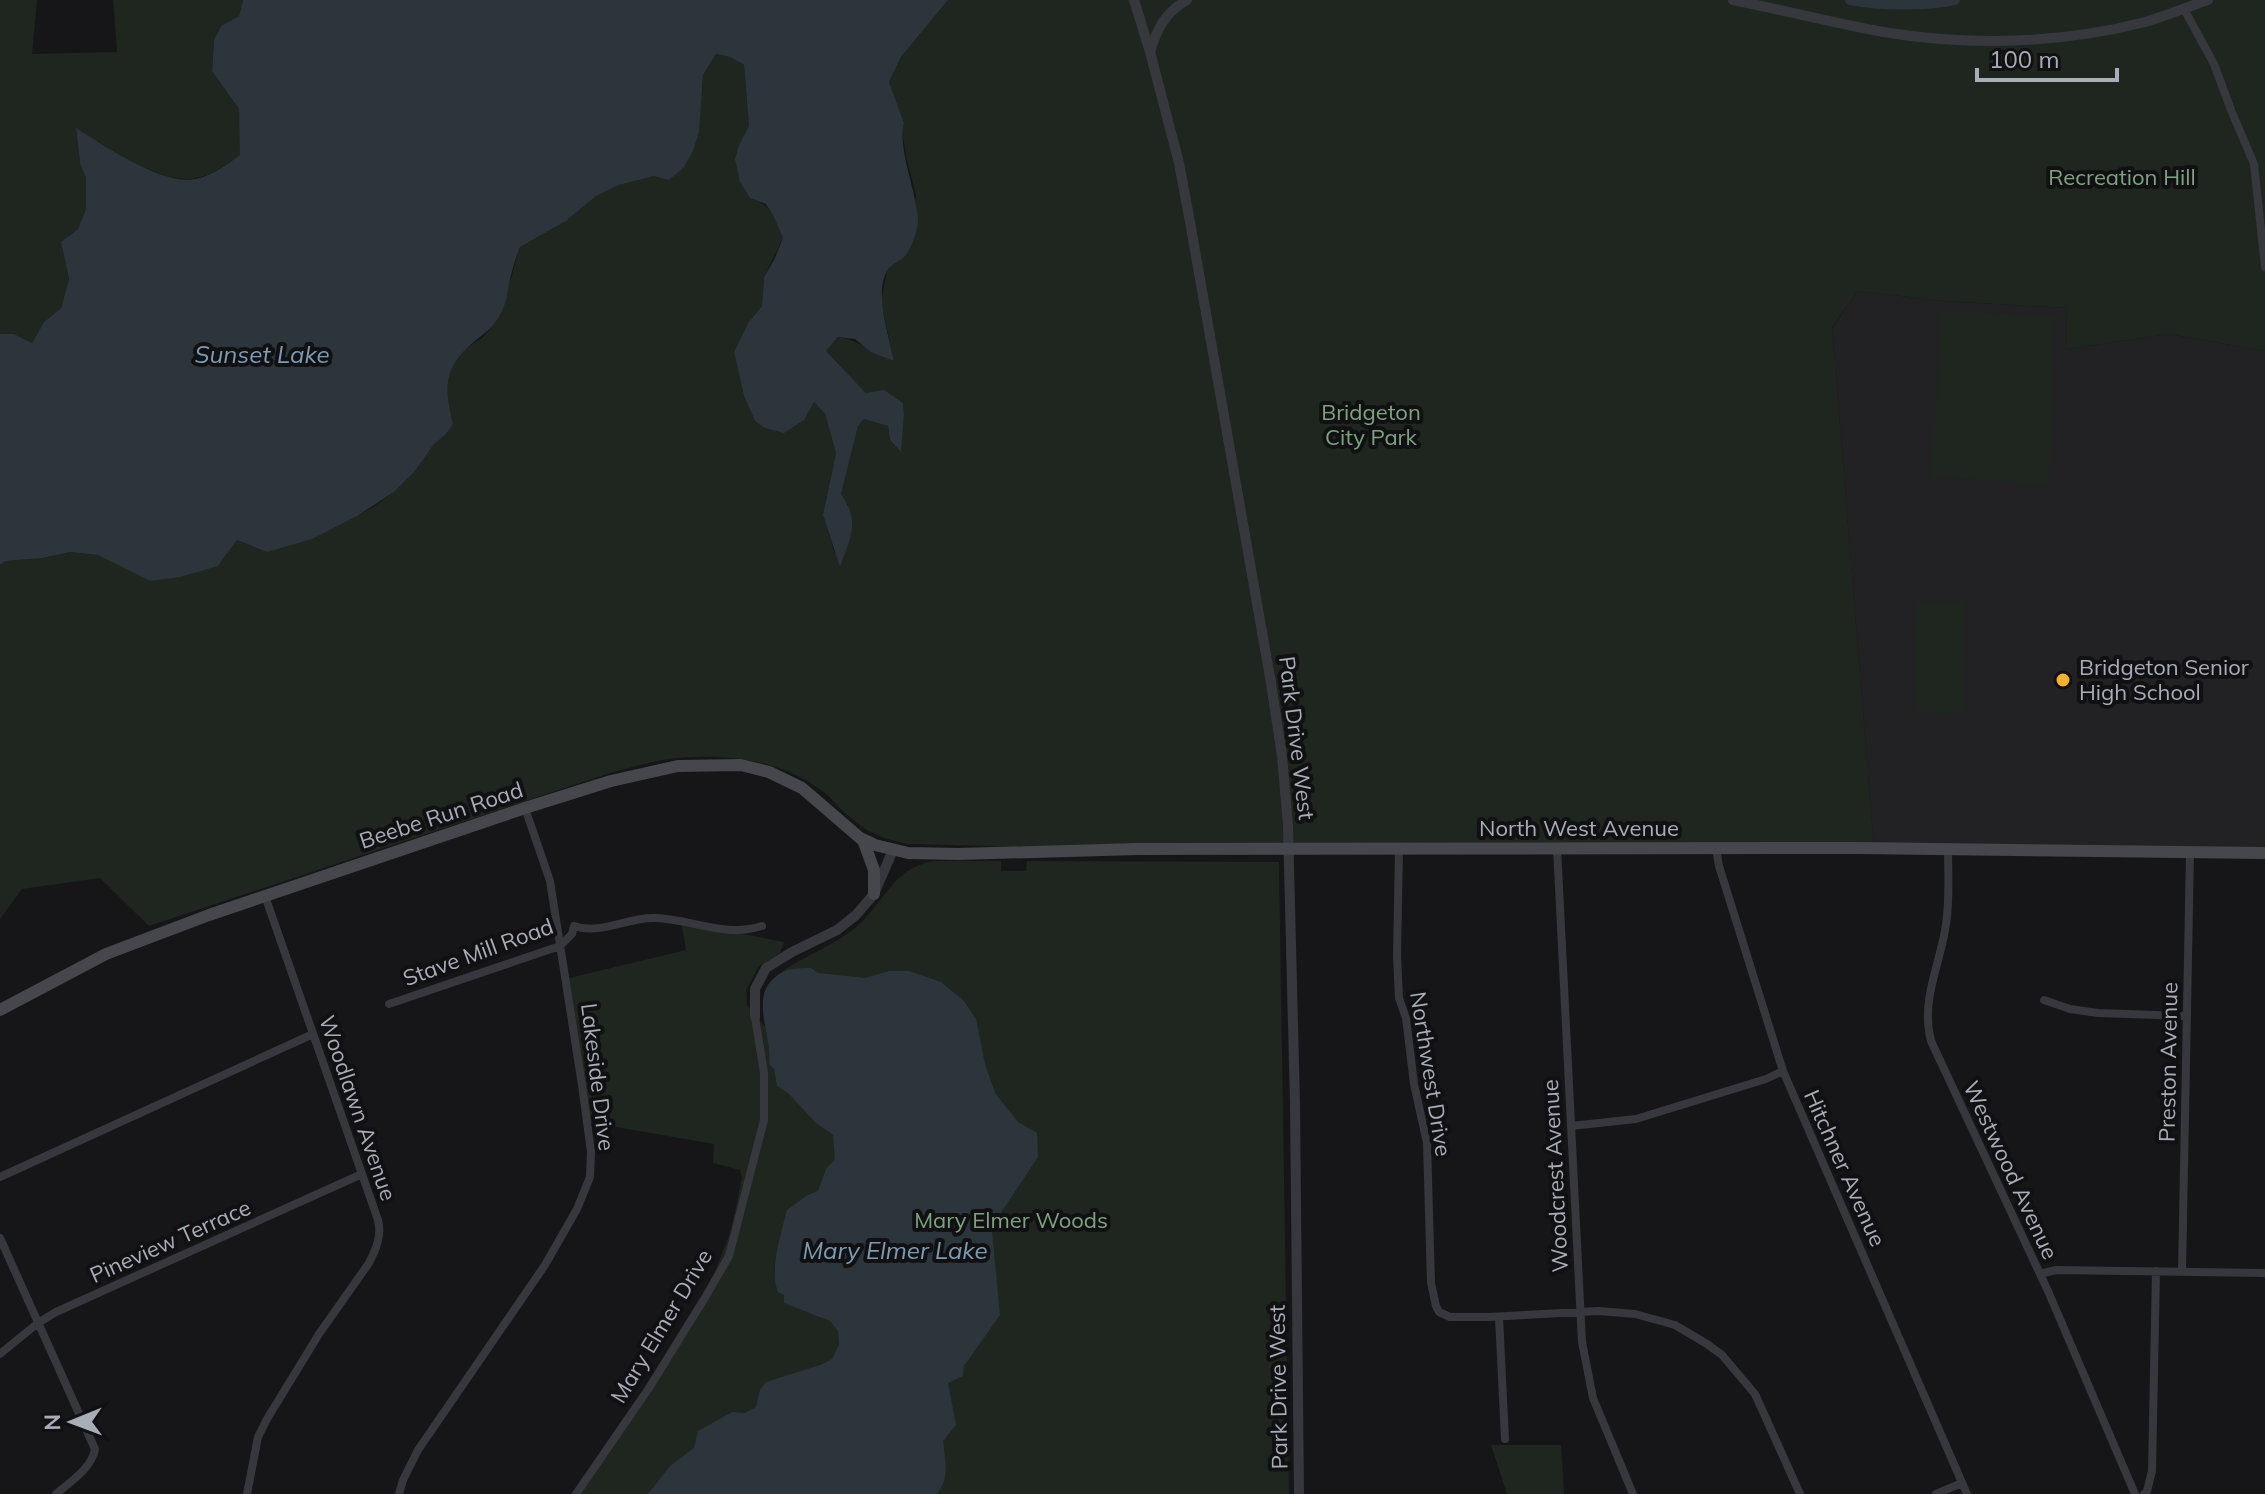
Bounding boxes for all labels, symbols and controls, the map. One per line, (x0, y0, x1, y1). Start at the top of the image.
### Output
scale bar (1977, 32, 2117, 82)
text: 100 m (1989, 44, 2060, 74)
park label: Recreation Hill (2048, 163, 2196, 191)
water label: Sunset Lake (194, 339, 330, 369)
park label: Bridgeton City Park (1321, 398, 1421, 451)
place label: Bridgeton Senior High School (2079, 653, 2249, 706)
street label: Park Drive West (1273, 655, 1321, 822)
marker: Bridgeton Senior High School (2054, 671, 2072, 689)
street label: Beebe Run Road (356, 775, 526, 855)
street label: North West Avenue (1479, 814, 1679, 842)
street label: Stave Mill Road (399, 912, 557, 992)
street label: Preston Avenue (2153, 982, 2183, 1142)
street label: Northwest Drive (1404, 990, 1458, 1158)
street label: Lakeside Drive (575, 1002, 621, 1152)
street label: Woodlawn Avenue (313, 1012, 403, 1204)
street label: Westwood Avenue (1957, 1076, 2065, 1264)
street label: Woodcrest Avenue (1536, 1079, 1574, 1273)
street label: Hitchner Avenue (1798, 1085, 1892, 1251)
street label: Pineview Terrace (85, 1193, 255, 1289)
park label: Mary Elmer Woods (914, 1206, 1108, 1234)
water label: Mary Elmer Lake (803, 1235, 987, 1265)
street label: Mary Elmer Drive (604, 1244, 718, 1408)
street label: Park Drive West (1263, 1304, 1293, 1470)
north arrow (32, 1382, 112, 1462)
text: N (38, 1414, 66, 1431)

